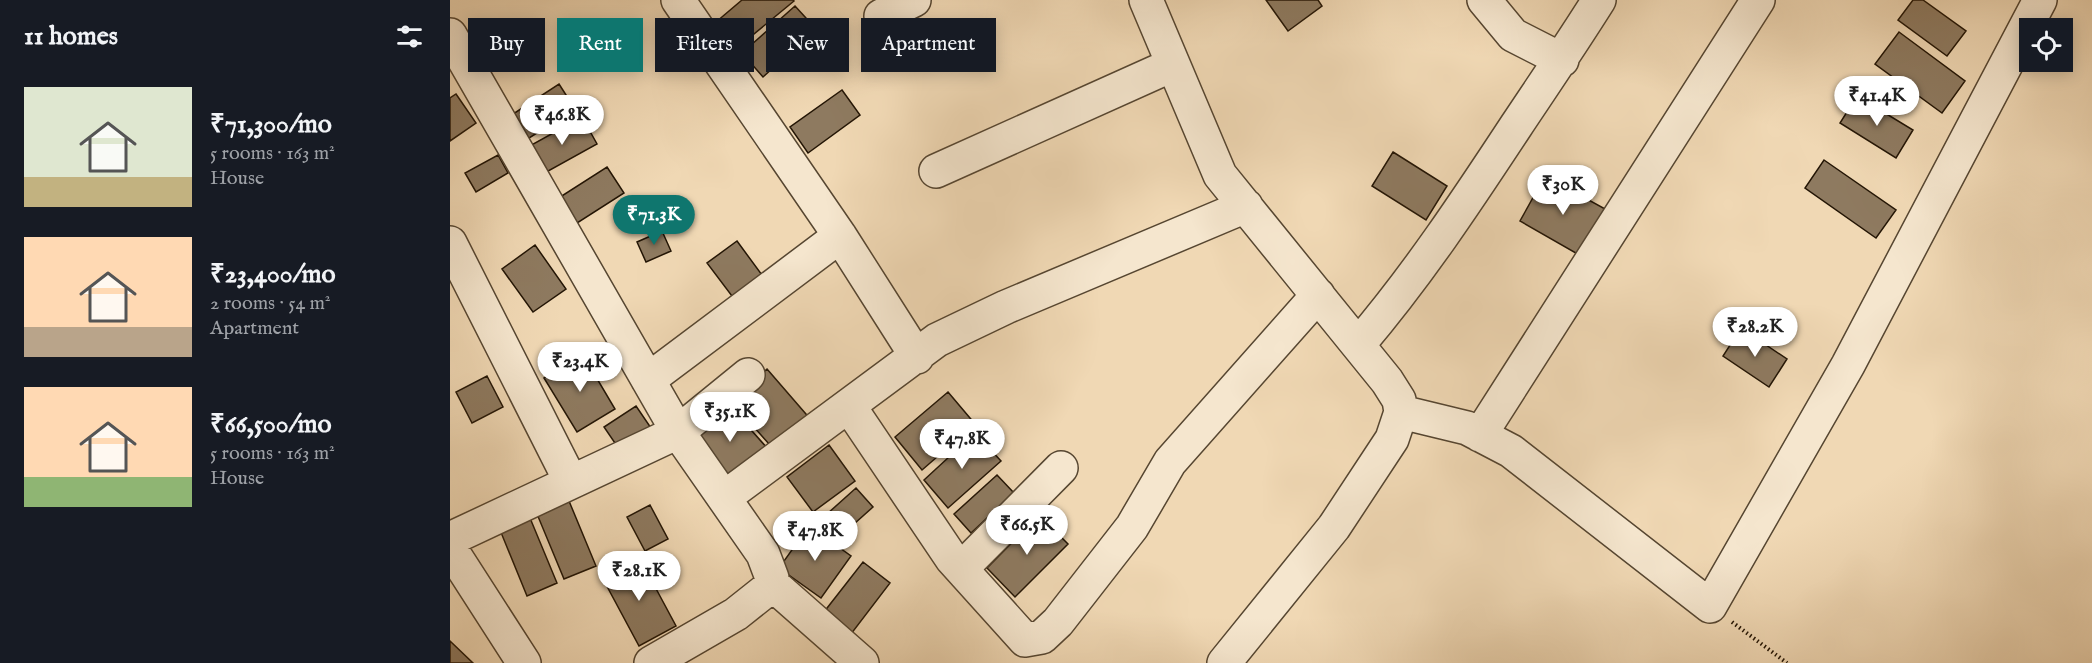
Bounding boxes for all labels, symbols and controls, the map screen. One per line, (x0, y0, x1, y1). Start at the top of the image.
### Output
chip: Buy (468, 18, 545, 72)
chip: Rent (557, 18, 643, 72)
chip: Filters (655, 18, 754, 72)
chip: New (766, 18, 849, 72)
chip: Apartment (861, 18, 996, 72)
map controls (2019, 18, 2073, 72)
button: locate (2019, 18, 2073, 72)
text: 11 homes (24, 20, 118, 53)
icon: filters (393, 20, 426, 53)
pin: ₹41.4K (1828, 76, 1926, 127)
text: ₹41.4K (1848, 83, 1906, 108)
pin: ₹46.8K (513, 95, 611, 146)
text: ₹46.8K (534, 102, 590, 127)
text: ₹71,300/mo (210, 108, 332, 141)
icon: home (72, 111, 144, 183)
text: 5 rooms · 163 m² (210, 141, 335, 166)
pin: ₹30K (1527, 165, 1599, 216)
text: House (210, 166, 264, 191)
text: ₹30K (1541, 172, 1585, 197)
pin: ₹71.3K (605, 195, 703, 246)
text: ₹71.3K (627, 202, 681, 227)
text: ₹23,400/mo (210, 258, 335, 291)
icon: home (72, 261, 144, 333)
text: 2 rooms · 54 m² (210, 291, 331, 316)
pin: ₹28.2K (1706, 307, 1804, 358)
text: ₹28.2K (1727, 314, 1783, 339)
text: Apartment (210, 316, 299, 341)
pin: ₹23.4K (531, 342, 629, 393)
text: ₹23.4K (552, 349, 609, 374)
pin: ₹35.1K (681, 392, 779, 443)
text: ₹35.1K (704, 399, 756, 424)
text: ₹66,500/mo (210, 408, 331, 441)
icon: home (72, 411, 144, 483)
pin: ₹47.8K (913, 419, 1011, 470)
text: ₹47.8K (934, 426, 990, 451)
text: 5 rooms · 163 m² (210, 441, 335, 466)
text: House (210, 466, 264, 491)
pin: ₹66.5K (978, 505, 1076, 556)
pin: ₹47.8K (766, 511, 864, 562)
text: ₹66.5K (1000, 512, 1054, 537)
text: ₹47.8K (787, 518, 843, 543)
pin: ₹28.1K (590, 551, 688, 602)
text: ₹28.1K (612, 558, 666, 583)

